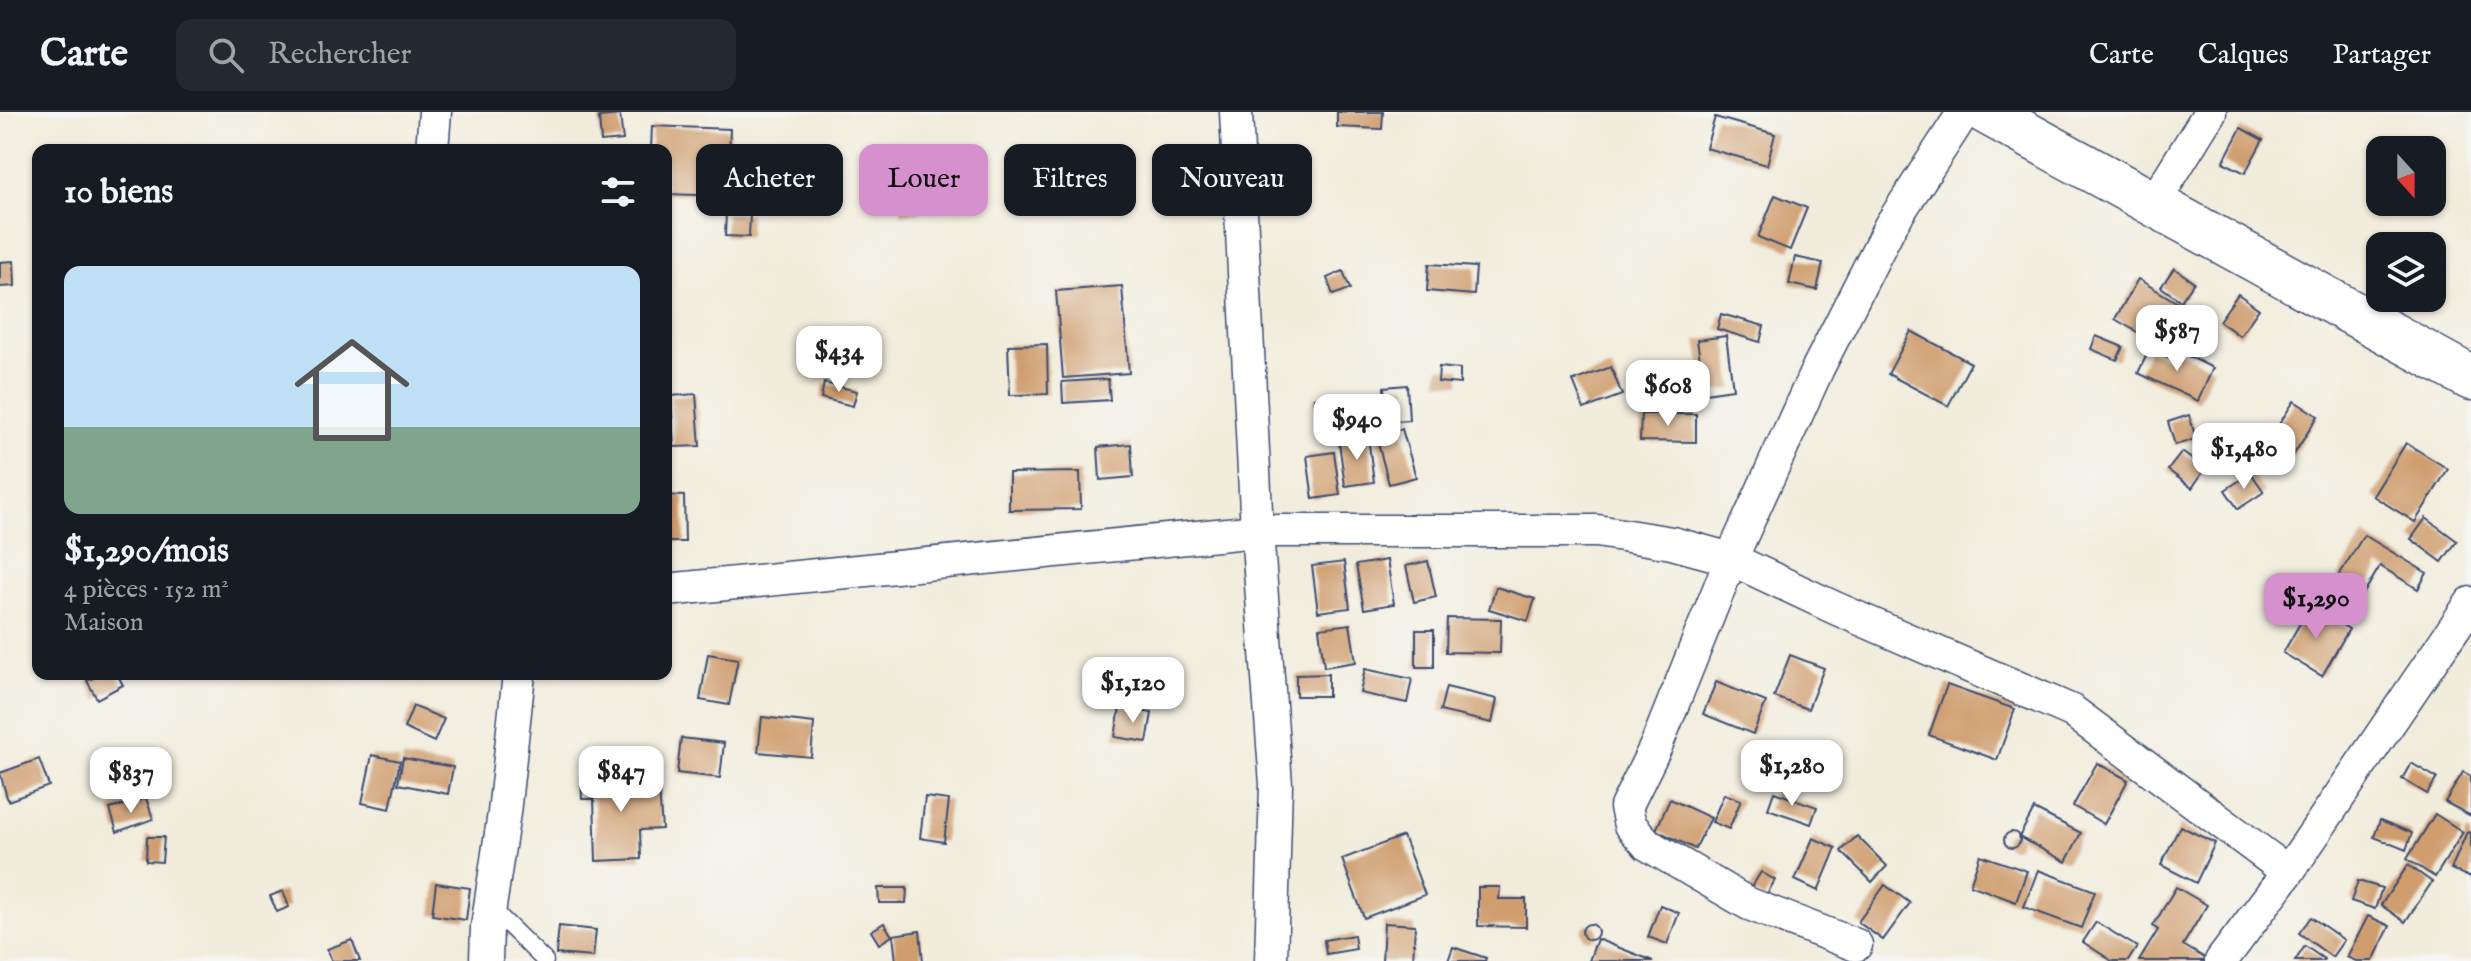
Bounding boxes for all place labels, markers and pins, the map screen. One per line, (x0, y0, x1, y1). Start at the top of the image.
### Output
pin: $587 (2130, 305, 2224, 373)
pin: $434 (792, 326, 886, 394)
pin: $608 (1621, 360, 1715, 428)
pin: $940 (1310, 394, 1404, 462)
pin: $1,480 (2179, 423, 2309, 491)
pin: $1,290 (2251, 573, 2381, 641)
pin: $1,120 (1068, 657, 1198, 725)
pin: $1,280 (1727, 740, 1857, 808)
pin: $847 (574, 746, 668, 814)
pin: $837 (84, 747, 178, 815)

